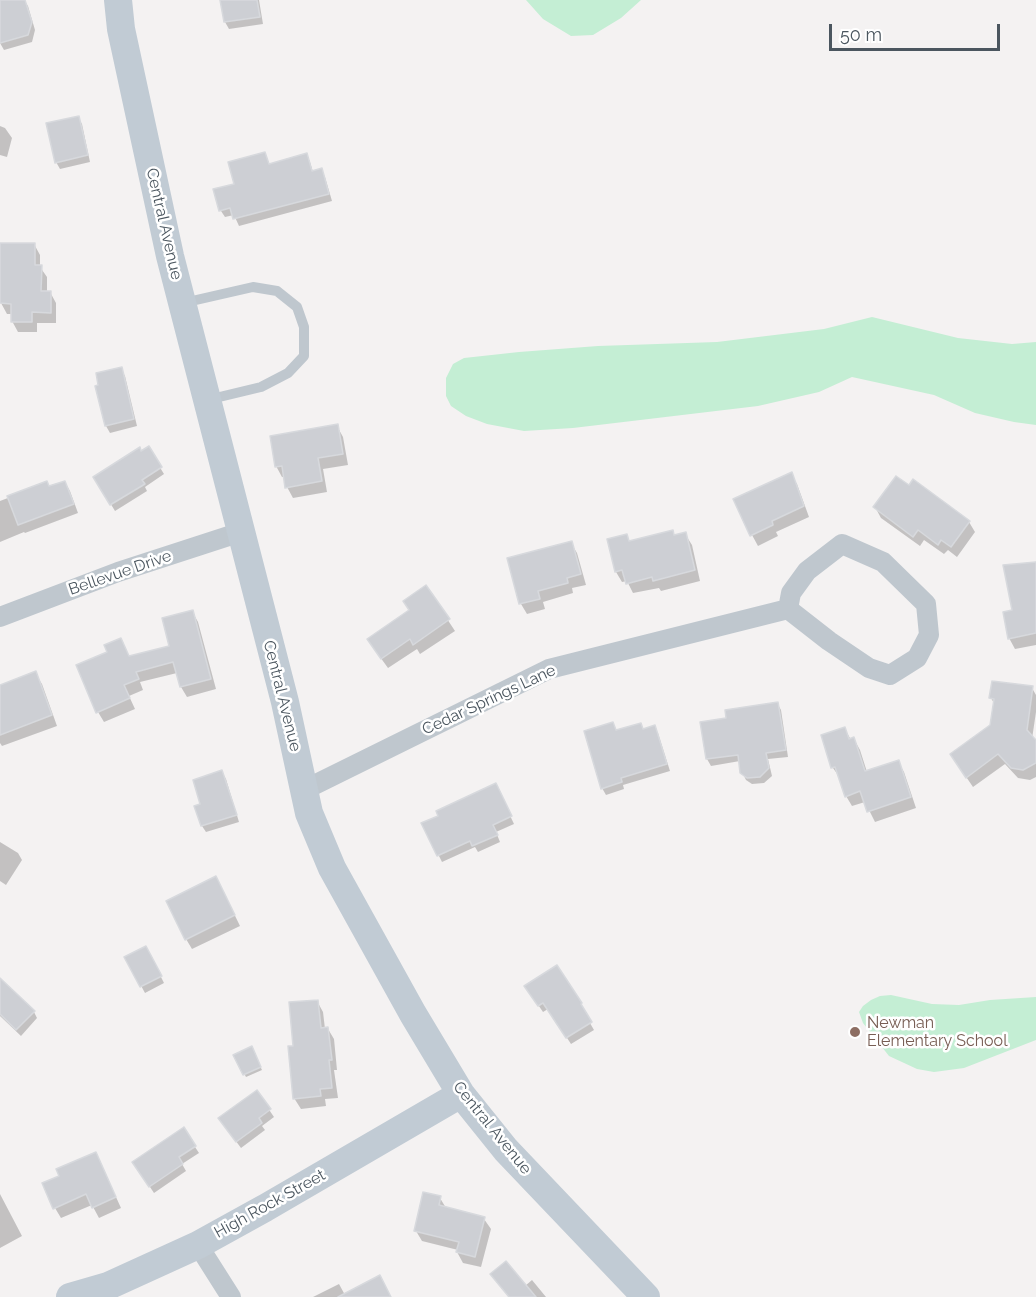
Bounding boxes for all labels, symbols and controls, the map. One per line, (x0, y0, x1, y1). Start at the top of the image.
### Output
scale bar (832, 12, 1003, 50)
text: 50 m (840, 24, 882, 45)
street label: Central Avenue (142, 166, 186, 282)
street label: Bellevue Drive (66, 546, 174, 600)
street label: Central Avenue (259, 638, 305, 754)
street label: Cedar Springs Lane (419, 661, 559, 739)
place label: Newman Elementary School (867, 1013, 1007, 1051)
marker: Newman Elementary School (848, 1025, 862, 1039)
street label: Central Avenue (449, 1078, 535, 1178)
street label: High Rock Street (211, 1166, 329, 1242)

